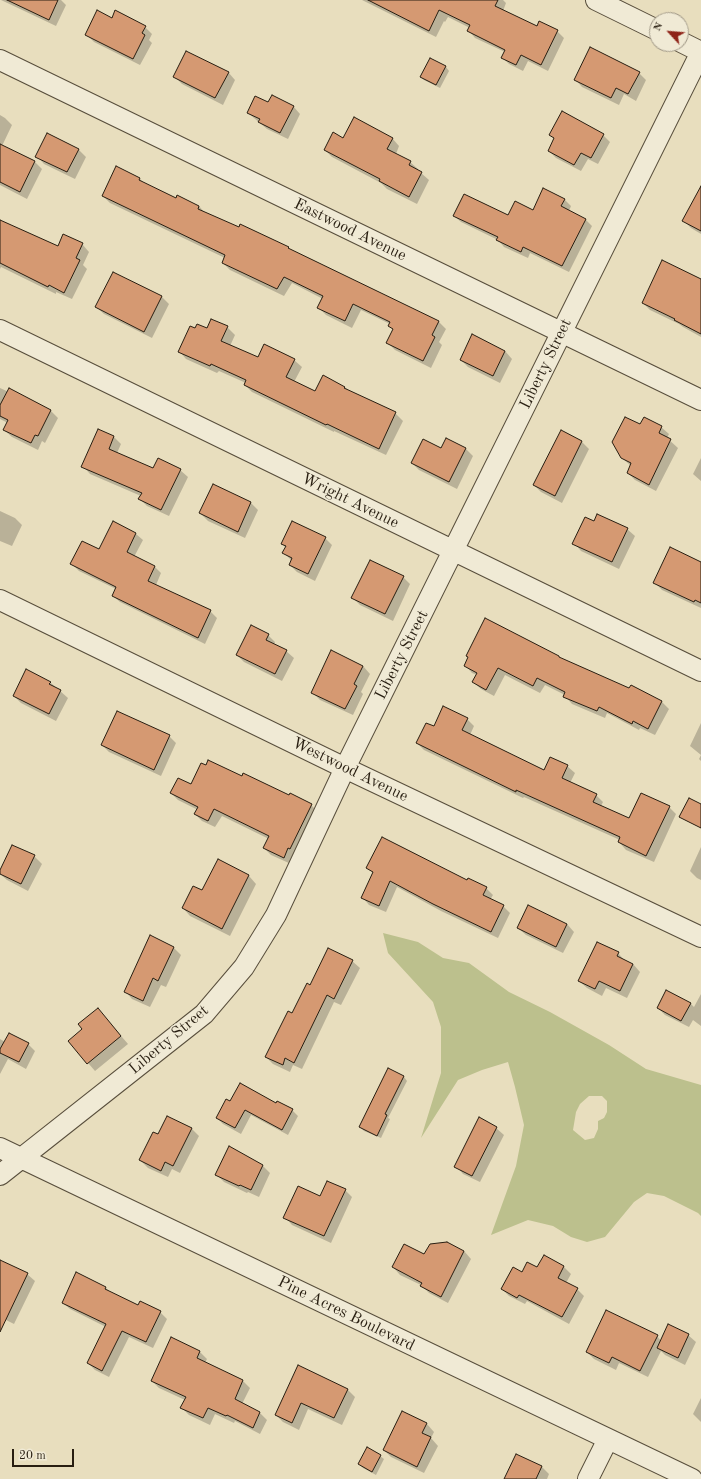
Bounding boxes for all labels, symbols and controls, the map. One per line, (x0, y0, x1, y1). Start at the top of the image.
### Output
north arrow (649, 12, 689, 52)
text: N (652, 21, 665, 33)
street label: Eastwood Avenue (291, 194, 409, 266)
street label: Liberty Street (516, 316, 576, 412)
street label: Wright Avenue (298, 469, 402, 533)
street label: Liberty Street (371, 607, 433, 703)
street label: Westwood Avenue (289, 734, 411, 806)
street label: Liberty Street (125, 1001, 213, 1079)
street label: Pine Acres Boulevard (274, 1272, 418, 1356)
scale bar (14, 1441, 76, 1467)
text: 20 m (19, 1450, 46, 1462)

